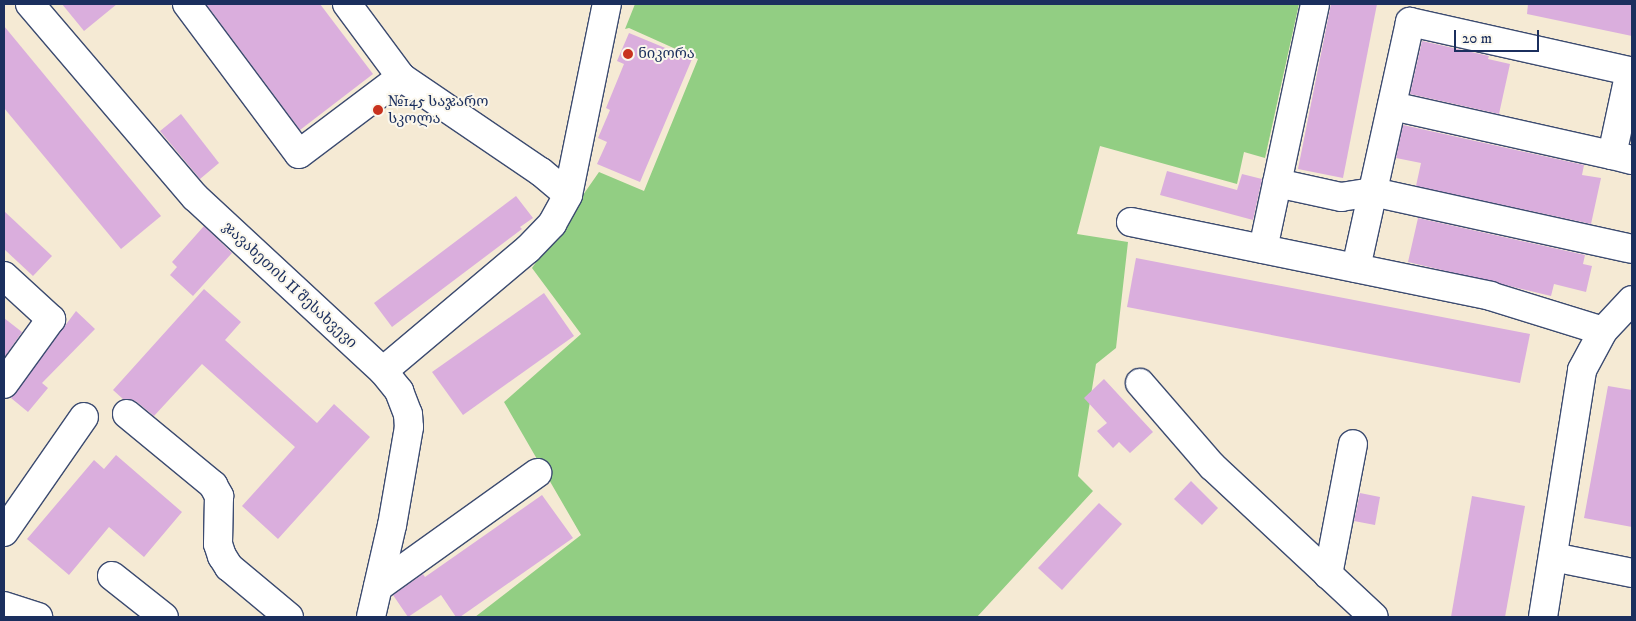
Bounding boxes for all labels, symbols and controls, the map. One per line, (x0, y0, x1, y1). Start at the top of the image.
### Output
scale bar (1456, 20, 1541, 52)
text: 20 m (1462, 29, 1492, 48)
place label: ნიკორა (638, 45, 695, 63)
marker: ნიკორა (622, 48, 634, 60)
place label: №145 საჯარო სკოლა (388, 92, 488, 127)
marker: №145 საჯარო სკოლა (372, 104, 384, 116)
street label: ჯავახეთის II შესახვევი (219, 218, 361, 352)

